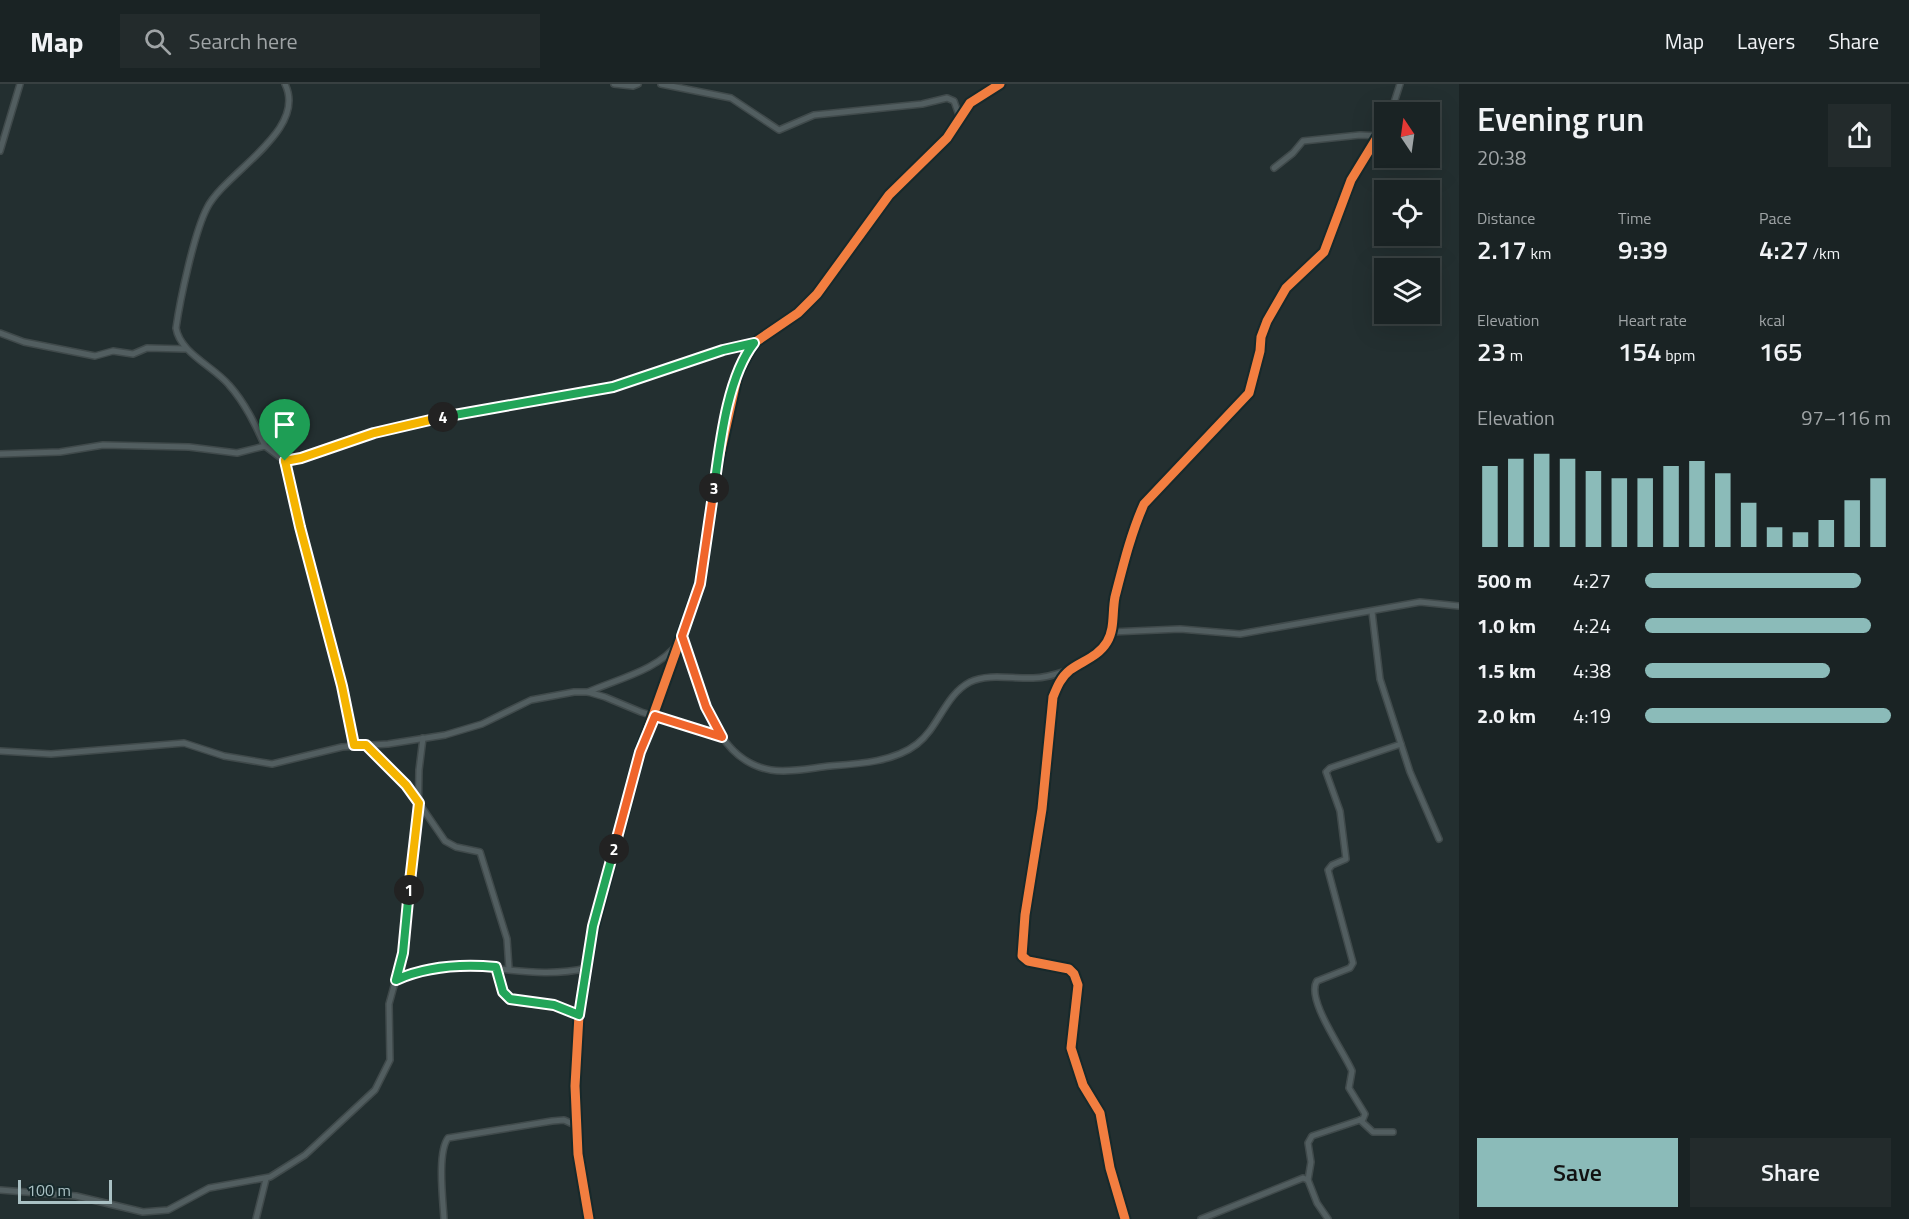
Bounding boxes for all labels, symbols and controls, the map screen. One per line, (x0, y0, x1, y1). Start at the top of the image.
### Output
search box (120, 14, 540, 68)
text: Map (30, 20, 84, 63)
text: Search here (189, 24, 298, 58)
icon: search (141, 25, 174, 58)
text: Map (1665, 25, 1704, 57)
text: Layers (1737, 25, 1795, 57)
text: Share (1828, 25, 1879, 57)
text: Evening run (1477, 94, 1644, 144)
north arrow (1374, 102, 1440, 168)
map controls (1374, 102, 1440, 324)
button: share (1828, 104, 1891, 167)
text: 20:38 (1477, 142, 1526, 173)
button: locate (1374, 180, 1440, 246)
text: Distance (1477, 206, 1535, 230)
text: Time (1618, 206, 1651, 230)
text: Pace (1759, 206, 1791, 230)
text: 2.17 (1477, 230, 1527, 269)
text: 9:39 (1618, 230, 1668, 269)
text: 4:27 (1759, 230, 1809, 269)
text: km (1527, 241, 1551, 265)
text: /km (1809, 241, 1840, 265)
button: layers (1374, 258, 1440, 324)
text: Elevation (1477, 308, 1539, 332)
text: Heart rate (1618, 308, 1687, 332)
text: kcal (1759, 308, 1785, 332)
text: 23 (1477, 332, 1506, 371)
text: 154 (1618, 332, 1662, 371)
text: 165 (1759, 332, 1803, 371)
text: m (1506, 343, 1523, 367)
text: bpm (1662, 343, 1695, 367)
pin (259, 399, 310, 461)
pin: 4 (428, 402, 458, 432)
text: Elevation (1477, 402, 1555, 433)
text: 97–116 m (1801, 402, 1891, 433)
text: 4 (439, 405, 447, 429)
icon: arrive (268, 408, 301, 441)
pin: 3 (699, 473, 729, 503)
text: 3 (710, 476, 718, 500)
text: 500 m (1477, 565, 1532, 596)
text: 4:27 (1573, 565, 1611, 596)
text: 1.0 km (1477, 610, 1536, 641)
text: 4:24 (1573, 610, 1611, 641)
text: 1.5 km (1477, 655, 1536, 686)
text: 4:38 (1573, 655, 1611, 686)
text: 2.0 km (1477, 700, 1536, 731)
text: 4:19 (1573, 700, 1611, 731)
pin: 2 (599, 834, 629, 864)
text: 2 (610, 837, 618, 861)
pin: 1 (394, 875, 424, 905)
text: 1 (405, 878, 413, 902)
button: Save (1477, 1138, 1678, 1207)
button: Share (1690, 1138, 1891, 1207)
scale bar (18, 1177, 112, 1204)
text: 100 m (27, 1178, 71, 1202)

